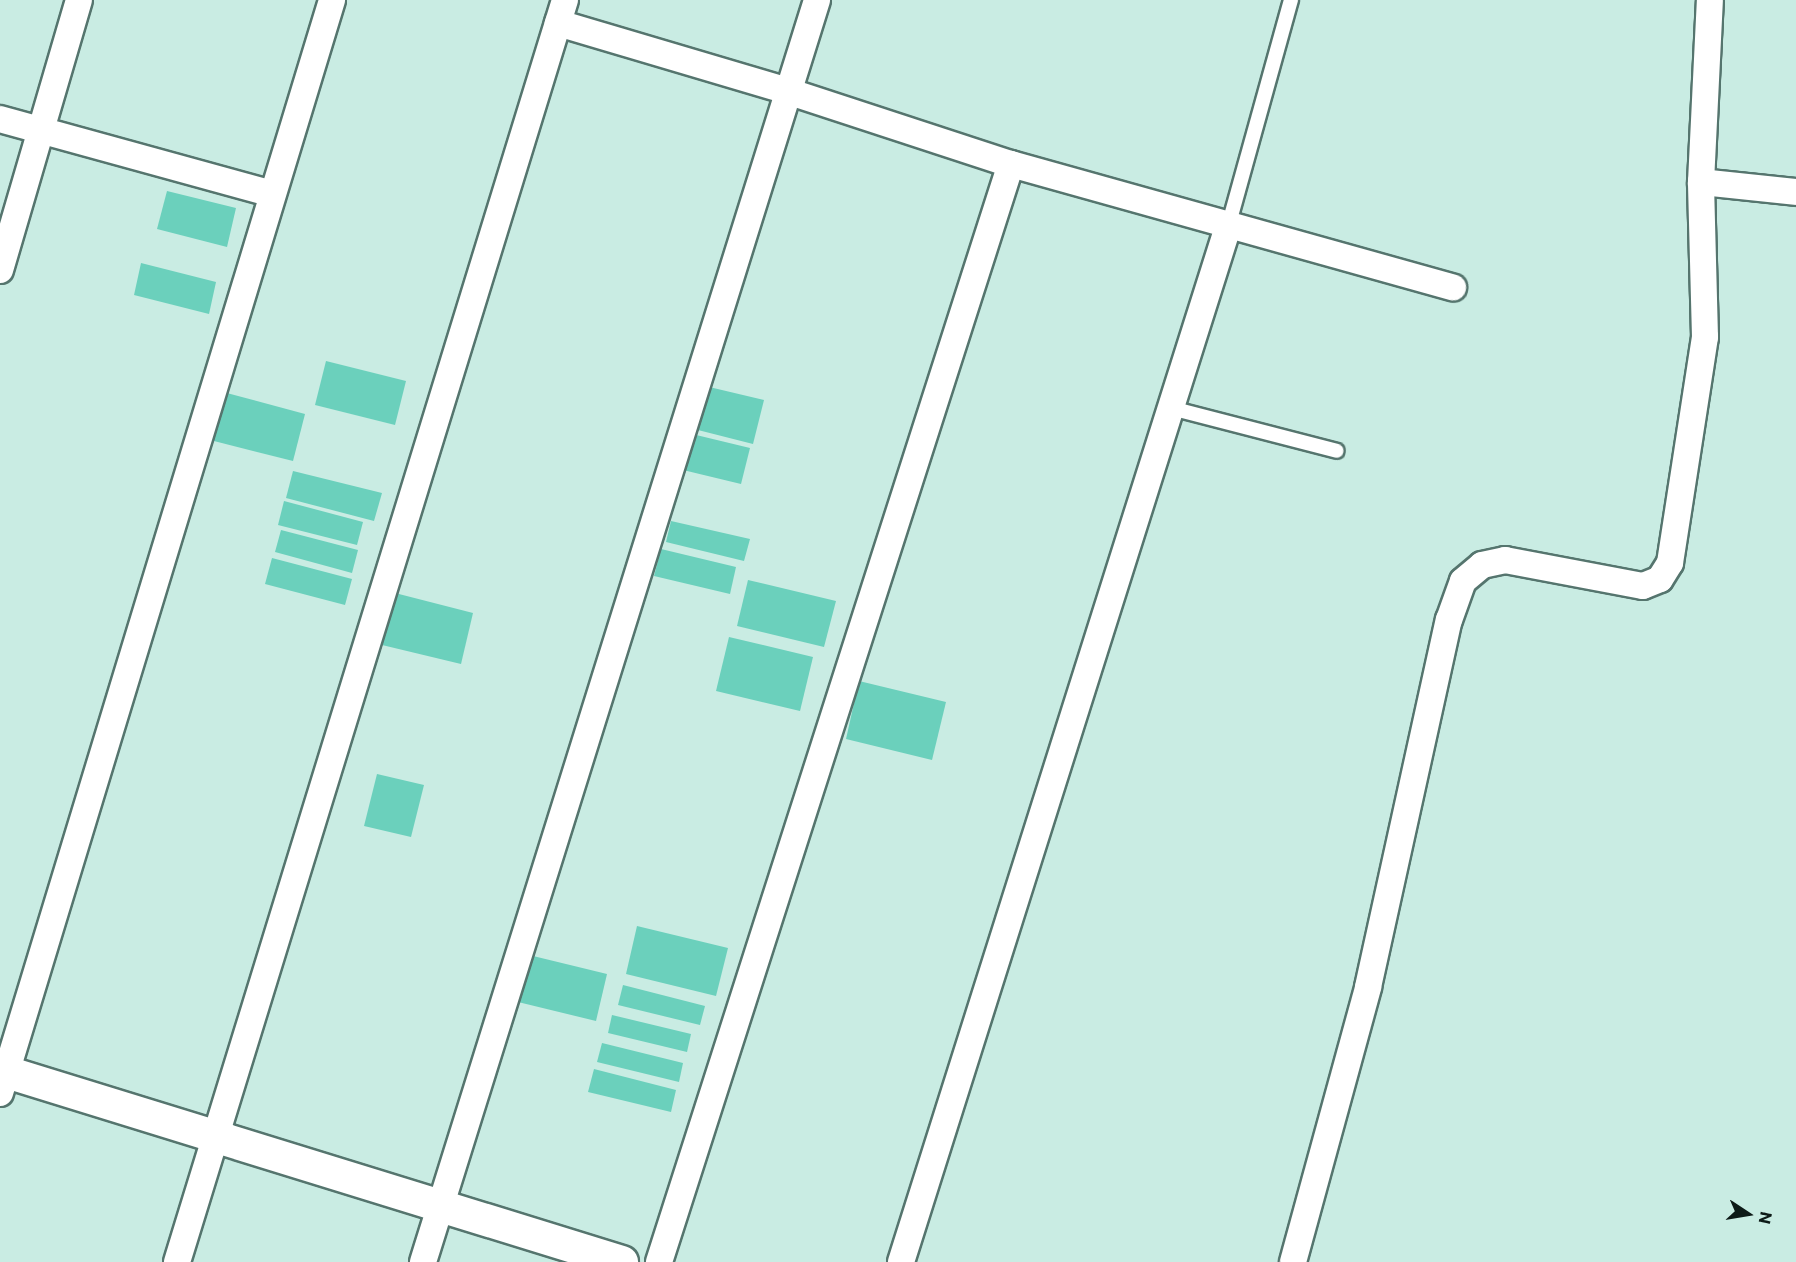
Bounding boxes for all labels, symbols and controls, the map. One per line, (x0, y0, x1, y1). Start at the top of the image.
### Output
north arrow (1718, 1184, 1778, 1244)
text: N (1756, 1210, 1777, 1226)

